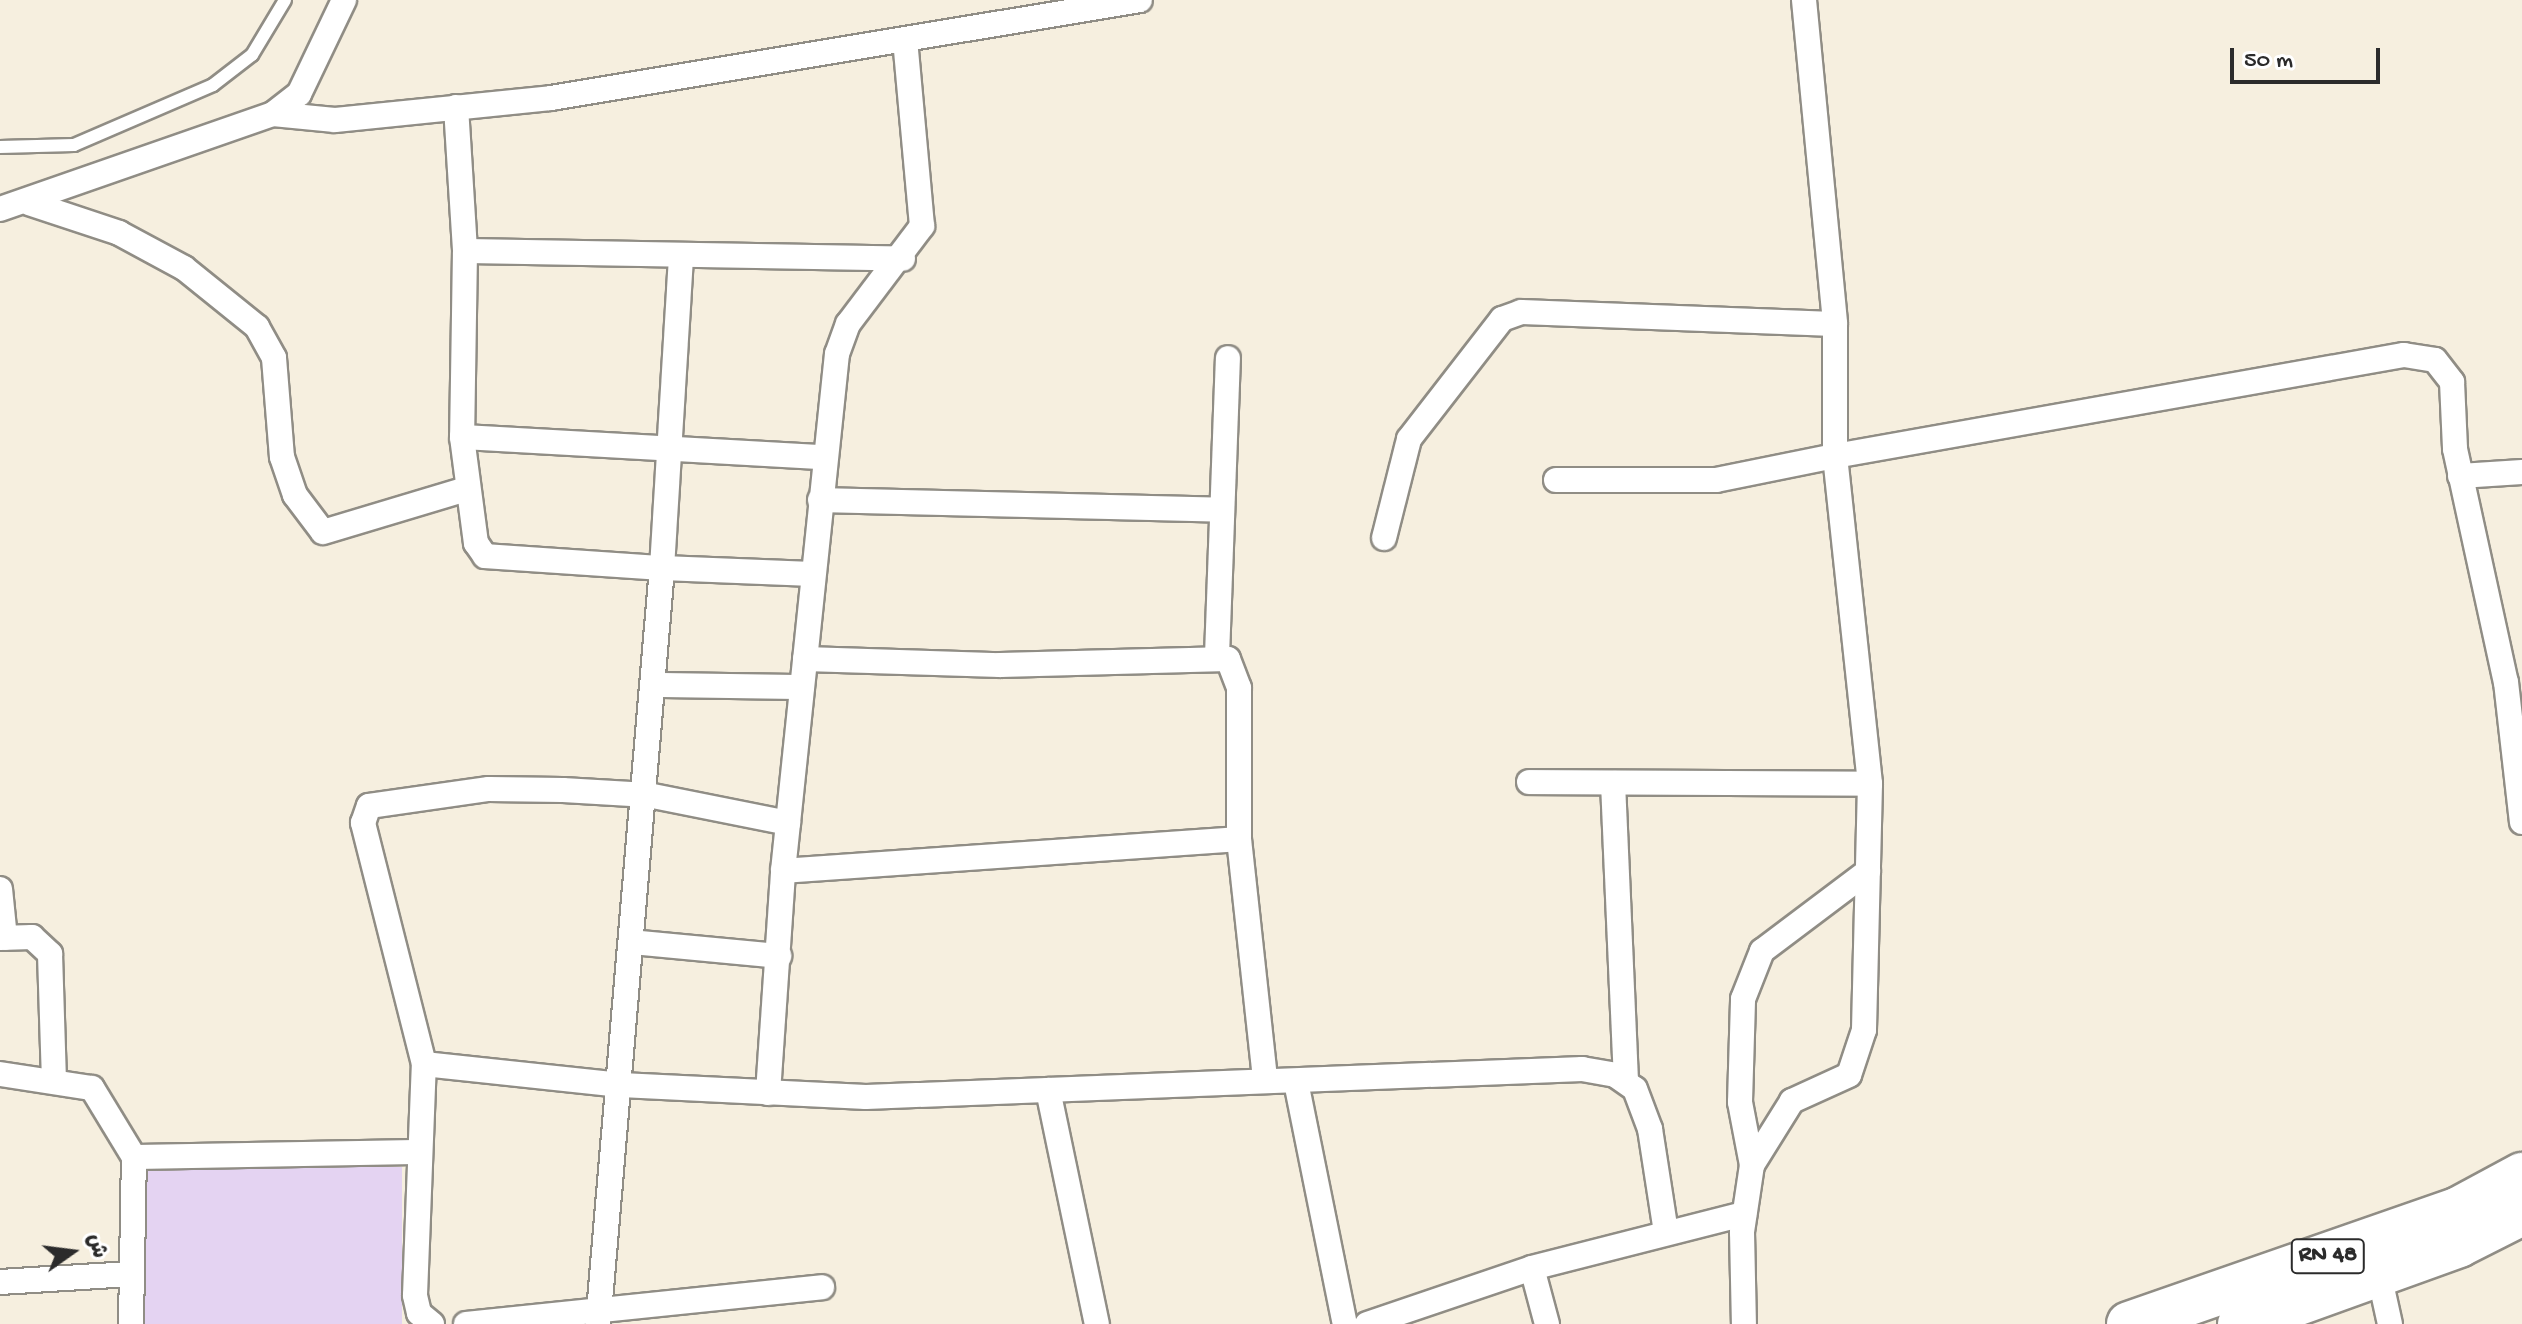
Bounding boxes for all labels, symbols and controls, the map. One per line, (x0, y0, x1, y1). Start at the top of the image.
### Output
scale bar (2234, 32, 2384, 82)
text: 50 m (2244, 47, 2293, 76)
north arrow (32, 1212, 112, 1292)
text: ش (80, 1231, 111, 1261)
road number: RN 48 (2290, 1236, 2366, 1276)

